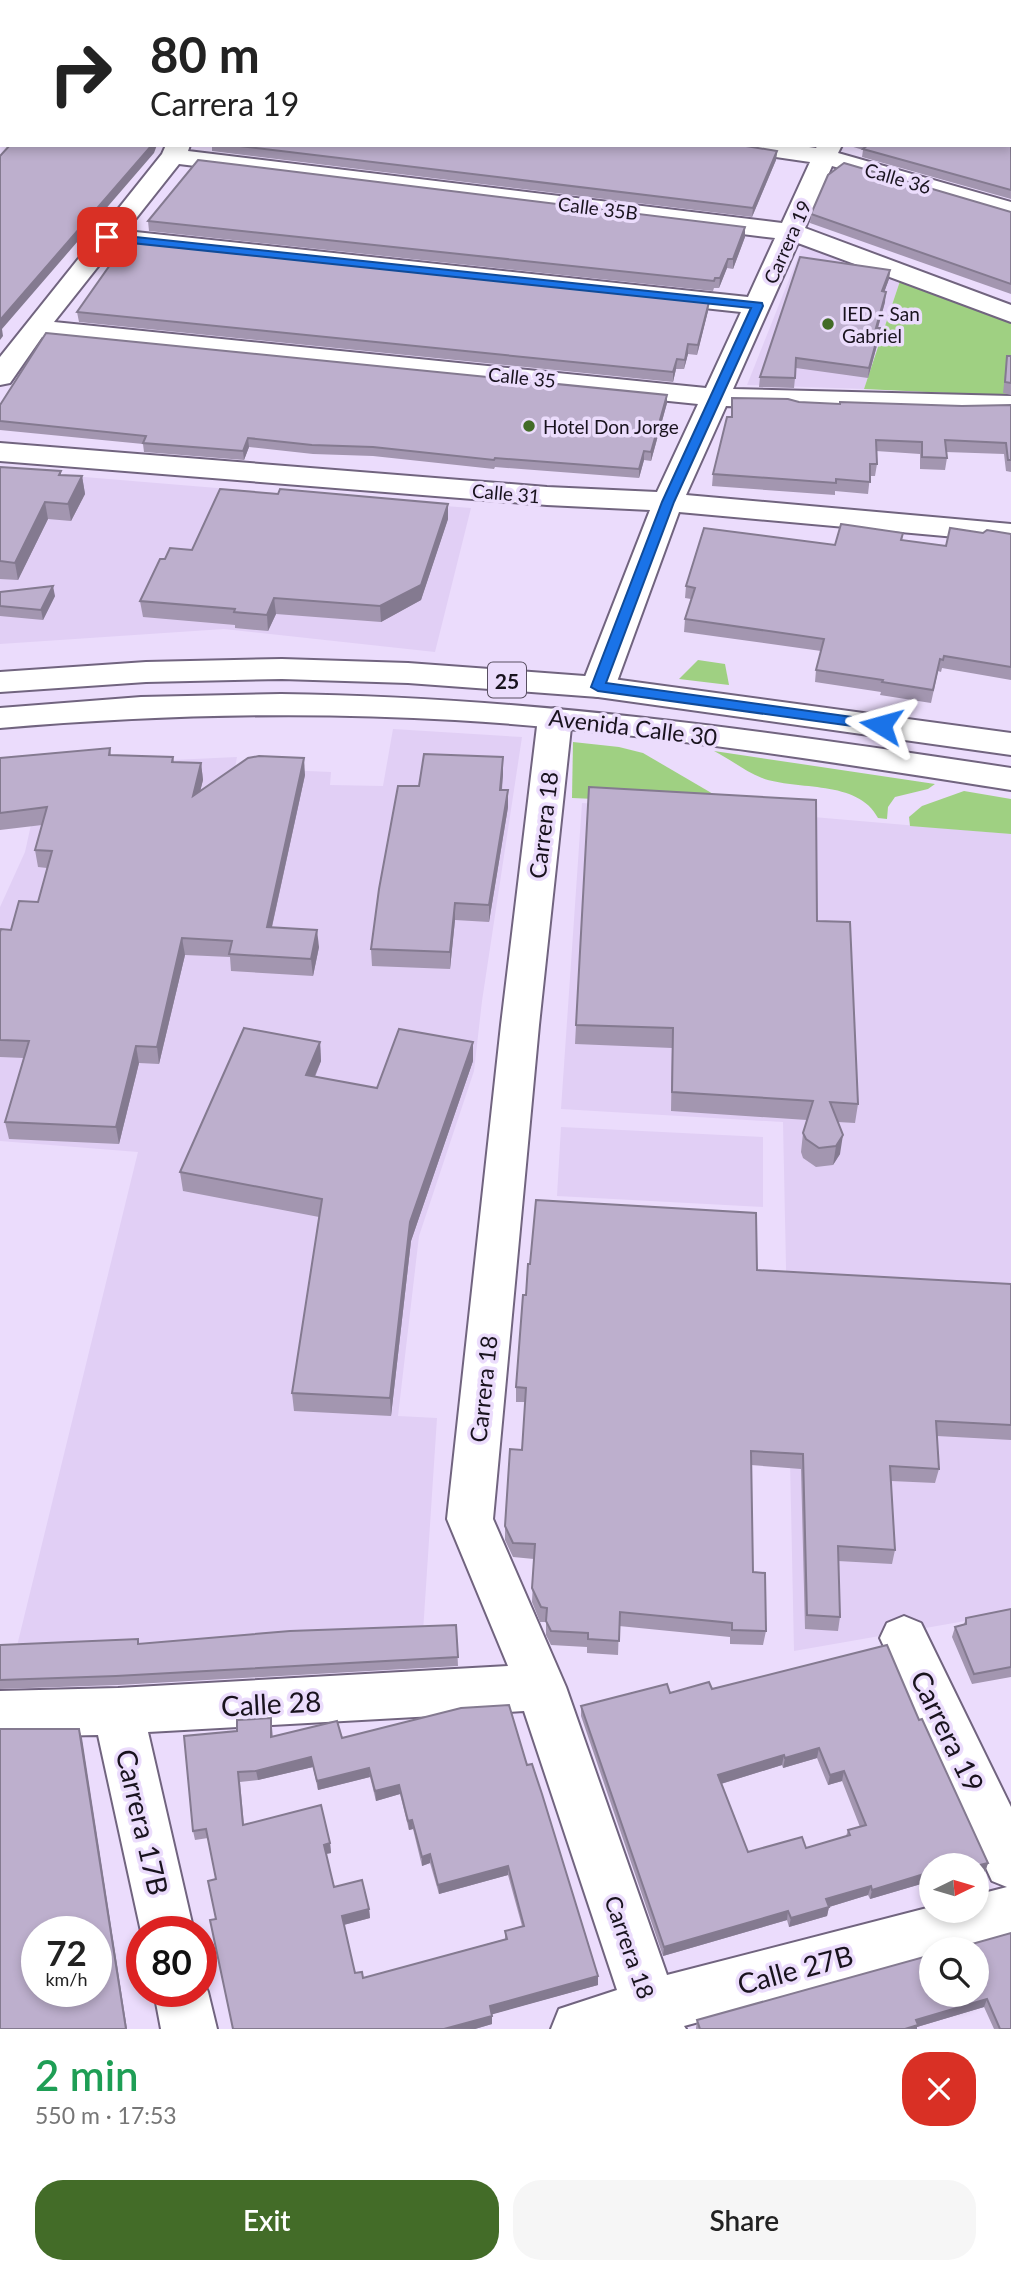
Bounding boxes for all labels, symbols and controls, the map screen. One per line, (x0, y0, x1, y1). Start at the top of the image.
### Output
text: 80 m (150, 25, 260, 83)
icon: right (35, 28, 126, 119)
text: Carrera 19 (150, 84, 299, 123)
street label: Calle 36 (862, 158, 934, 198)
street label: Calle 35B (557, 192, 639, 224)
street label: Carrera 19 (758, 197, 816, 287)
pin (77, 207, 137, 267)
icon: arrive (88, 218, 126, 256)
place label: IED - San Gabriel (842, 302, 920, 347)
marker: IED - San Gabriel (820, 316, 836, 332)
street label: Calle 35 (487, 362, 557, 392)
place label: Hotel Don Jorge (543, 415, 679, 438)
marker: Hotel Don Jorge (521, 418, 537, 434)
street label: Calle 31 (471, 479, 541, 507)
road number: 25 (488, 662, 526, 698)
position arrow (844, 688, 918, 762)
street label: Avenida Calle 30 (547, 703, 719, 751)
street label: Carrera 18 (523, 770, 563, 880)
street label: Carrera 18 (463, 1334, 503, 1444)
street label: Carrera 19 (904, 1665, 992, 1797)
street label: Calle 28 (220, 1683, 322, 1723)
street label: Carrera 17B (110, 1746, 176, 1898)
north arrow (919, 1853, 989, 1923)
map controls (919, 1853, 989, 2007)
street label: Carrera 18 (599, 1892, 661, 2002)
speed limit sign: 80 (126, 1916, 217, 2007)
text: 72 (46, 1931, 87, 1973)
street label: Calle 27B (733, 1937, 857, 2001)
button: search (919, 1937, 989, 2007)
text: km/h (45, 1968, 88, 1990)
text: 2 min (35, 2050, 139, 2100)
button: close (902, 2052, 976, 2126)
text: 550 m · 17:53 (35, 2101, 177, 2129)
button: Exit (35, 2180, 499, 2260)
button: Share (513, 2180, 976, 2260)

